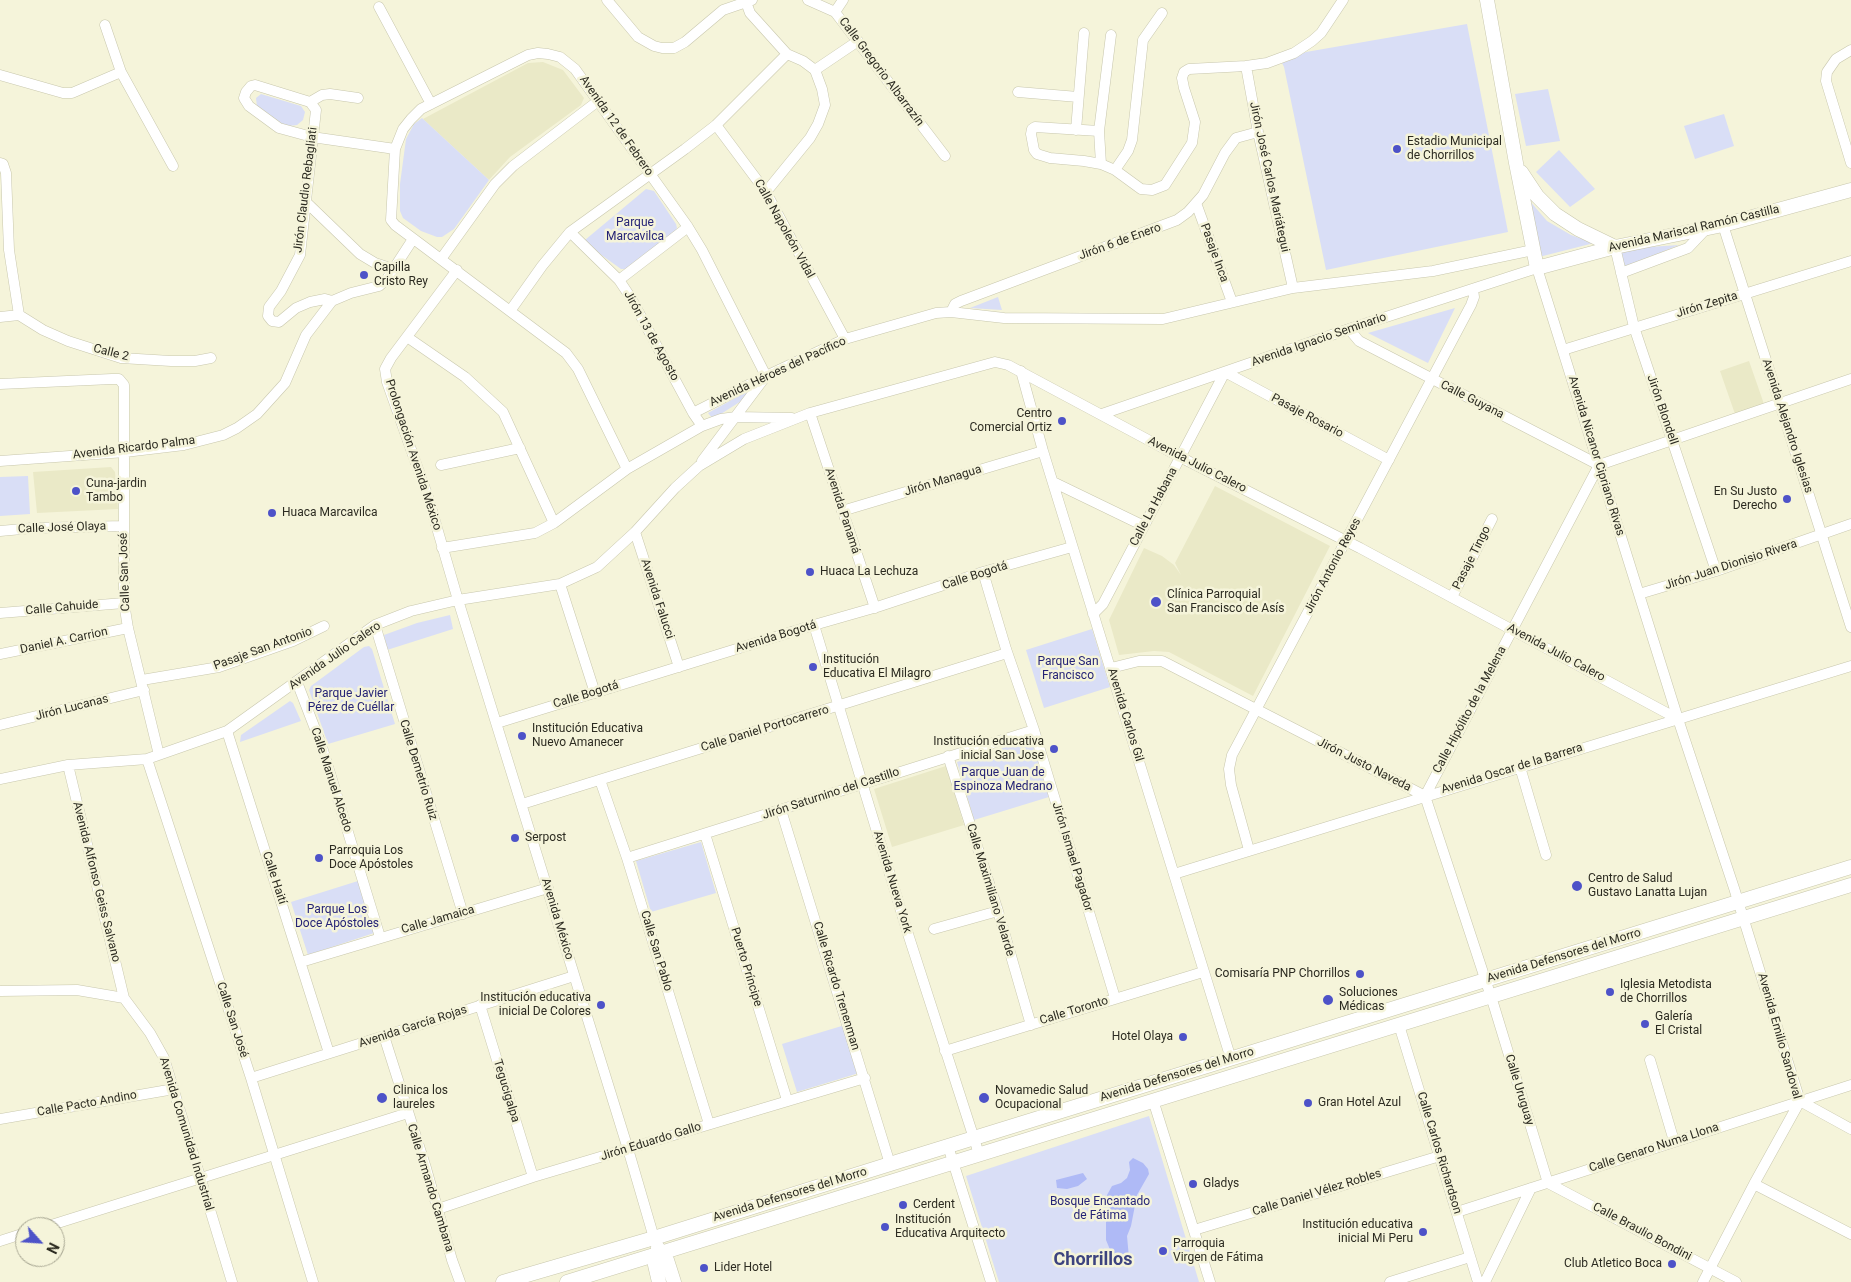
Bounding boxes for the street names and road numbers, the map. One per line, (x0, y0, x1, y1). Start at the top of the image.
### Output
street label: Calle Gregorio Albarrazín (835, 15, 927, 129)
street label: Avenida 12 de Febrero (576, 73, 656, 179)
street label: Jirón José Carlos Mariátegui (1246, 101, 1292, 253)
street label: Jirón Claudio Rebagliati (291, 126, 321, 254)
street label: Calle Napoleón Vidal (751, 177, 817, 281)
street label: Avenida Mariscal Ramón Castilla (1607, 202, 1781, 256)
street label: Jirón 6 de Enero (1077, 220, 1163, 264)
street label: Pasaje Inca (1197, 222, 1231, 284)
street label: Jirón 13 de Agosto (620, 288, 682, 384)
street label: Jirón Zepita (1675, 289, 1739, 321)
street label: Avenida Ignacio Seminario (1250, 310, 1388, 370)
street label: Avenida Héroes del Pacífico (708, 334, 848, 410)
street label: Calle 2 (92, 342, 130, 364)
street label: Avenida Alejandro Iglesias (1758, 357, 1816, 495)
street label: Jirón Blondell (1643, 373, 1681, 447)
street label: Avenida Nicanor Cipriano Rivas (1565, 374, 1627, 538)
street label: Prolongación Avenida México (382, 378, 444, 532)
street label: Calle Guyana (1438, 378, 1506, 422)
street label: Pasaje Rosario (1268, 391, 1346, 441)
street label: Avenida Ricardo Palma (72, 433, 196, 463)
street label: Avenida Julio Calero (1145, 434, 1249, 496)
street label: Jirón Managua (903, 462, 983, 500)
street label: Calle La Habana (1127, 465, 1181, 549)
street label: Avenida Panamá (821, 466, 863, 556)
street label: Jirón Antonio Reyes (1302, 516, 1364, 616)
street label: Calle José Olaya (18, 519, 106, 537)
street label: Pasaje Tingo (1450, 524, 1494, 592)
street label: Calle San José (116, 532, 134, 612)
street label: Jirón Juan Dionisio Rivera (1663, 537, 1799, 593)
street label: Avenida Falucci (637, 557, 677, 641)
street label: Calle Bogotá (941, 559, 1009, 593)
street label: Calle Cahuide (25, 598, 99, 618)
street label: Avenida Bogotá (734, 618, 818, 656)
street label: Avenida Julio Calero (286, 619, 384, 693)
street label: Avenida Julio Calero (1505, 621, 1607, 685)
street label: Pasaje San Antonio (212, 624, 314, 674)
street label: Daniel A. Carrion (19, 625, 109, 657)
street label: Calle Hipólito de la Melena (1430, 644, 1510, 776)
street label: Avenida Carlos Gil (1104, 667, 1146, 763)
street label: Calle Bogotá (551, 678, 621, 712)
street label: Jirón Lucanas (34, 692, 110, 724)
street label: Calle Daniel Portocarrero (699, 703, 831, 755)
street label: Calle Demetrio Ruiz (396, 718, 440, 822)
street label: Calle Manuel Alcedo (307, 726, 355, 834)
street label: Jirón Justo Naveda (1315, 735, 1413, 795)
street label: Avenida Oscar de la Barrera (1440, 741, 1584, 797)
street label: Jirón Saturnino del Castillo (761, 765, 901, 823)
street label: Avenida Alfonso Geiss Salvano (69, 800, 123, 964)
street label: Jirón Ismael Pagador (1048, 801, 1096, 913)
street label: Calle Maximiliano Velarde (963, 822, 1017, 958)
street label: Avenida Nueva York (870, 829, 914, 935)
street label: Calle Haití (259, 850, 289, 906)
street label: Avenida México (538, 877, 576, 961)
street label: Calle Jamaica (400, 903, 476, 937)
street label: Calle San Pablo (637, 909, 675, 993)
street label: Calle Ricardo Trenenman (810, 920, 862, 1052)
street label: Puerto Príncipe (727, 926, 765, 1008)
street label: Avenida Defensores del Morro (1485, 926, 1643, 986)
street label: Avenida Emilio Sandoval (1754, 971, 1804, 1101)
street label: Calle San José (213, 980, 251, 1060)
street label: Calle Toronto (1038, 994, 1110, 1028)
street label: Avenida García Rojas (357, 1003, 469, 1051)
street label: Avenida Defensores del Morro (1098, 1045, 1256, 1105)
street label: Calle Uruguay (1501, 1053, 1537, 1127)
street label: Avenida Comunidad Industrial (156, 1056, 216, 1212)
street label: Tegucigalpa (490, 1058, 522, 1124)
street label: Calle Pacto Andino (36, 1088, 138, 1120)
street label: Calle Carlos Richardson (1414, 1090, 1464, 1216)
street label: Jirón Eduardo Gallo (599, 1120, 703, 1164)
street label: Calle Genaro Numa Llona (1587, 1120, 1721, 1176)
street label: Calle Armando Cambana (404, 1122, 456, 1254)
street label: Avenida Defensores del Morro (711, 1165, 869, 1225)
street label: Calle Daniel Vélez Robles (1251, 1167, 1383, 1219)
street label: Calle Braulio Bondini (1590, 1200, 1694, 1264)

